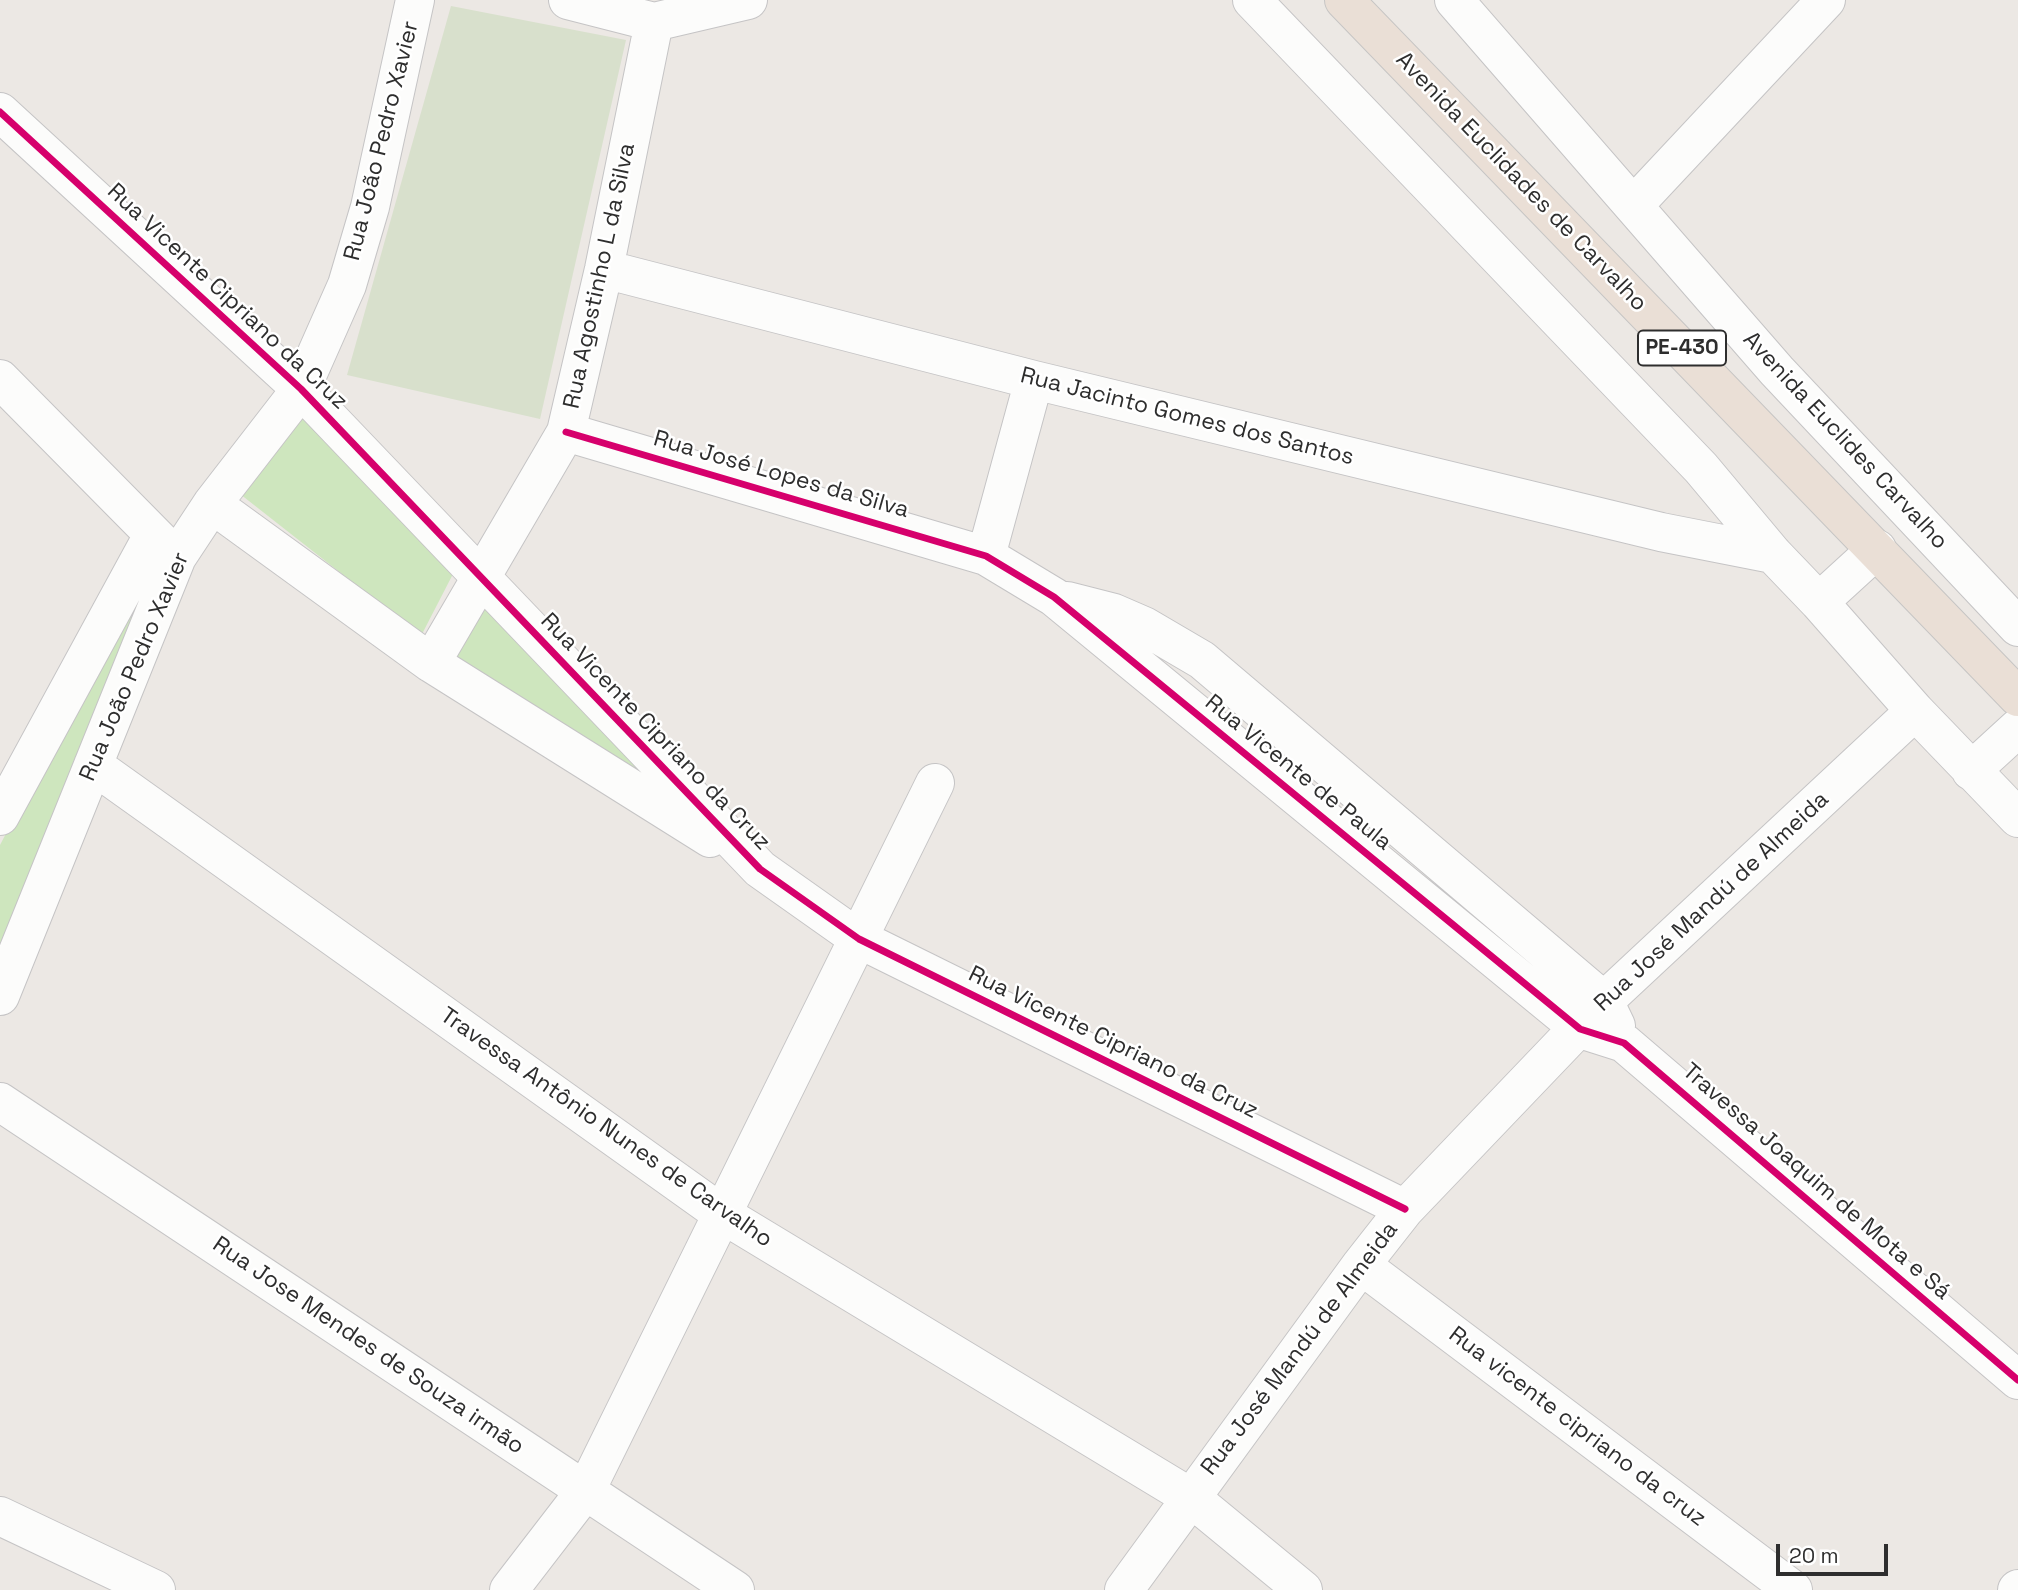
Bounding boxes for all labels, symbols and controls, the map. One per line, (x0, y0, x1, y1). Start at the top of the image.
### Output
street label: Rua João Pedro Xavier (339, 18, 425, 264)
street label: Avenida Euclidades de Carvalho (1390, 47, 1652, 317)
street label: Rua Agostinho L da Silva (558, 141, 642, 411)
street label: Rua Vicente Cipriano da Cruz (101, 178, 353, 416)
street label: Avenida Euclides Carvalho (1737, 326, 1953, 556)
road number: PE-430 (1638, 330, 1726, 366)
street label: Rua Jacinto Gomes dos Santos (1017, 362, 1357, 472)
street label: Rua José Lopes da Silva (650, 425, 912, 525)
street label: Rua João Pedro Xavier (74, 548, 196, 786)
street label: Rua Vicente Cipriano da Cruz (534, 608, 776, 856)
street label: Rua Vicente de Paula (1199, 689, 1397, 857)
street label: Rua José Mandú de Almeida (1589, 786, 1835, 1018)
street label: Rua Vicente Cipriano da Cruz (964, 961, 1262, 1125)
street label: Travessa Antônio Nunes de Carvalho (435, 1002, 777, 1254)
street label: Travessa Joaquim de Mota e Sá (1676, 1058, 1956, 1306)
street label: Rua José Mandú de Almeida (1196, 1217, 1404, 1481)
street label: Rua Jose Mendes de Souza irmão (207, 1231, 529, 1461)
street label: Rua vicente cipriano da cruz (1443, 1321, 1711, 1533)
scale bar (1780, 1530, 1892, 1574)
text: 20 m (1789, 1542, 1839, 1569)

